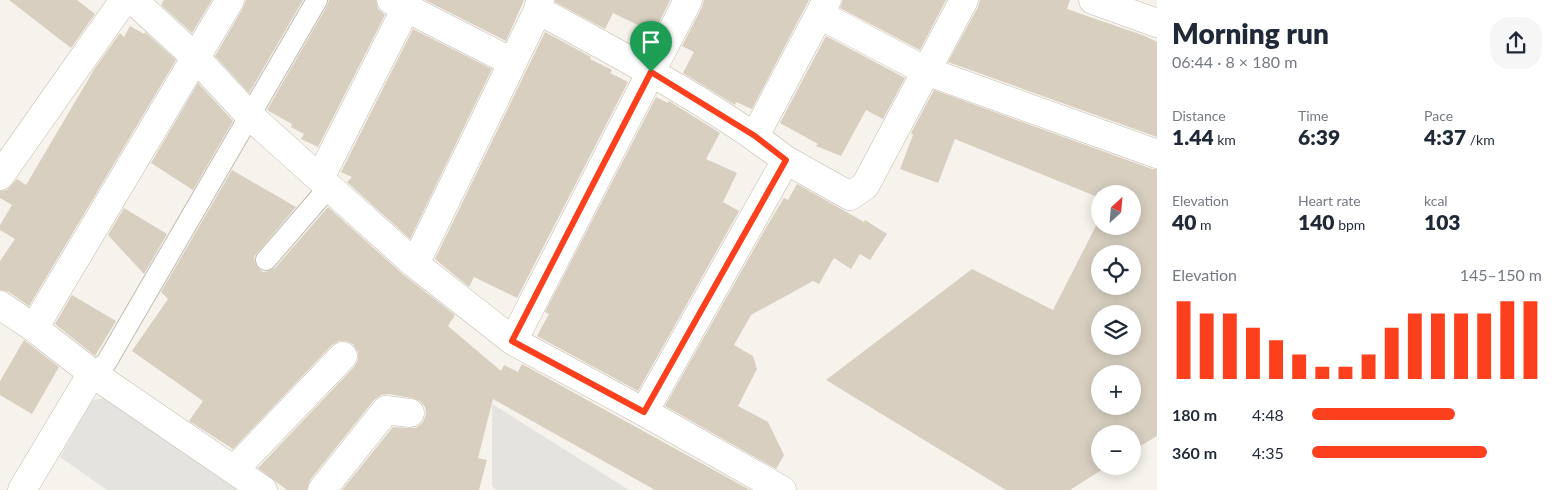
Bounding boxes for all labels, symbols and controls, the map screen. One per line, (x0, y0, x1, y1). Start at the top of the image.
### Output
text: Morning run (1172, 16, 1329, 50)
button: share (1490, 17, 1542, 69)
pin (630, 21, 672, 72)
icon: arrive (637, 28, 665, 56)
text: 06:44 · 8 × 180 m (1172, 52, 1297, 71)
text: Distance (1172, 107, 1226, 124)
text: Time (1298, 107, 1329, 124)
text: Pace (1424, 107, 1453, 124)
text: 1.44 (1172, 124, 1214, 149)
text: 6:39 (1298, 124, 1340, 149)
text: 4:37 (1424, 124, 1466, 149)
text: km (1214, 131, 1236, 148)
text: /km (1466, 131, 1495, 148)
north arrow (1091, 185, 1141, 235)
map controls (1091, 185, 1141, 475)
text: Elevation (1172, 192, 1229, 209)
text: Heart rate (1298, 192, 1361, 209)
text: kcal (1424, 192, 1448, 209)
text: 40 (1172, 209, 1196, 234)
text: 140 (1298, 209, 1335, 234)
text: 103 (1424, 209, 1461, 234)
text: m (1196, 216, 1211, 233)
text: bpm (1335, 216, 1365, 233)
button: locate (1091, 245, 1141, 295)
text: Elevation (1172, 265, 1237, 284)
text: 145–150 m (1460, 265, 1542, 284)
button: layers (1091, 305, 1141, 355)
button: + (1091, 365, 1141, 415)
text: 180 m (1172, 405, 1217, 424)
text: 4:48 (1252, 405, 1284, 424)
button: − (1091, 425, 1141, 475)
text: 360 m (1172, 443, 1217, 462)
text: 4:35 (1252, 443, 1284, 462)

